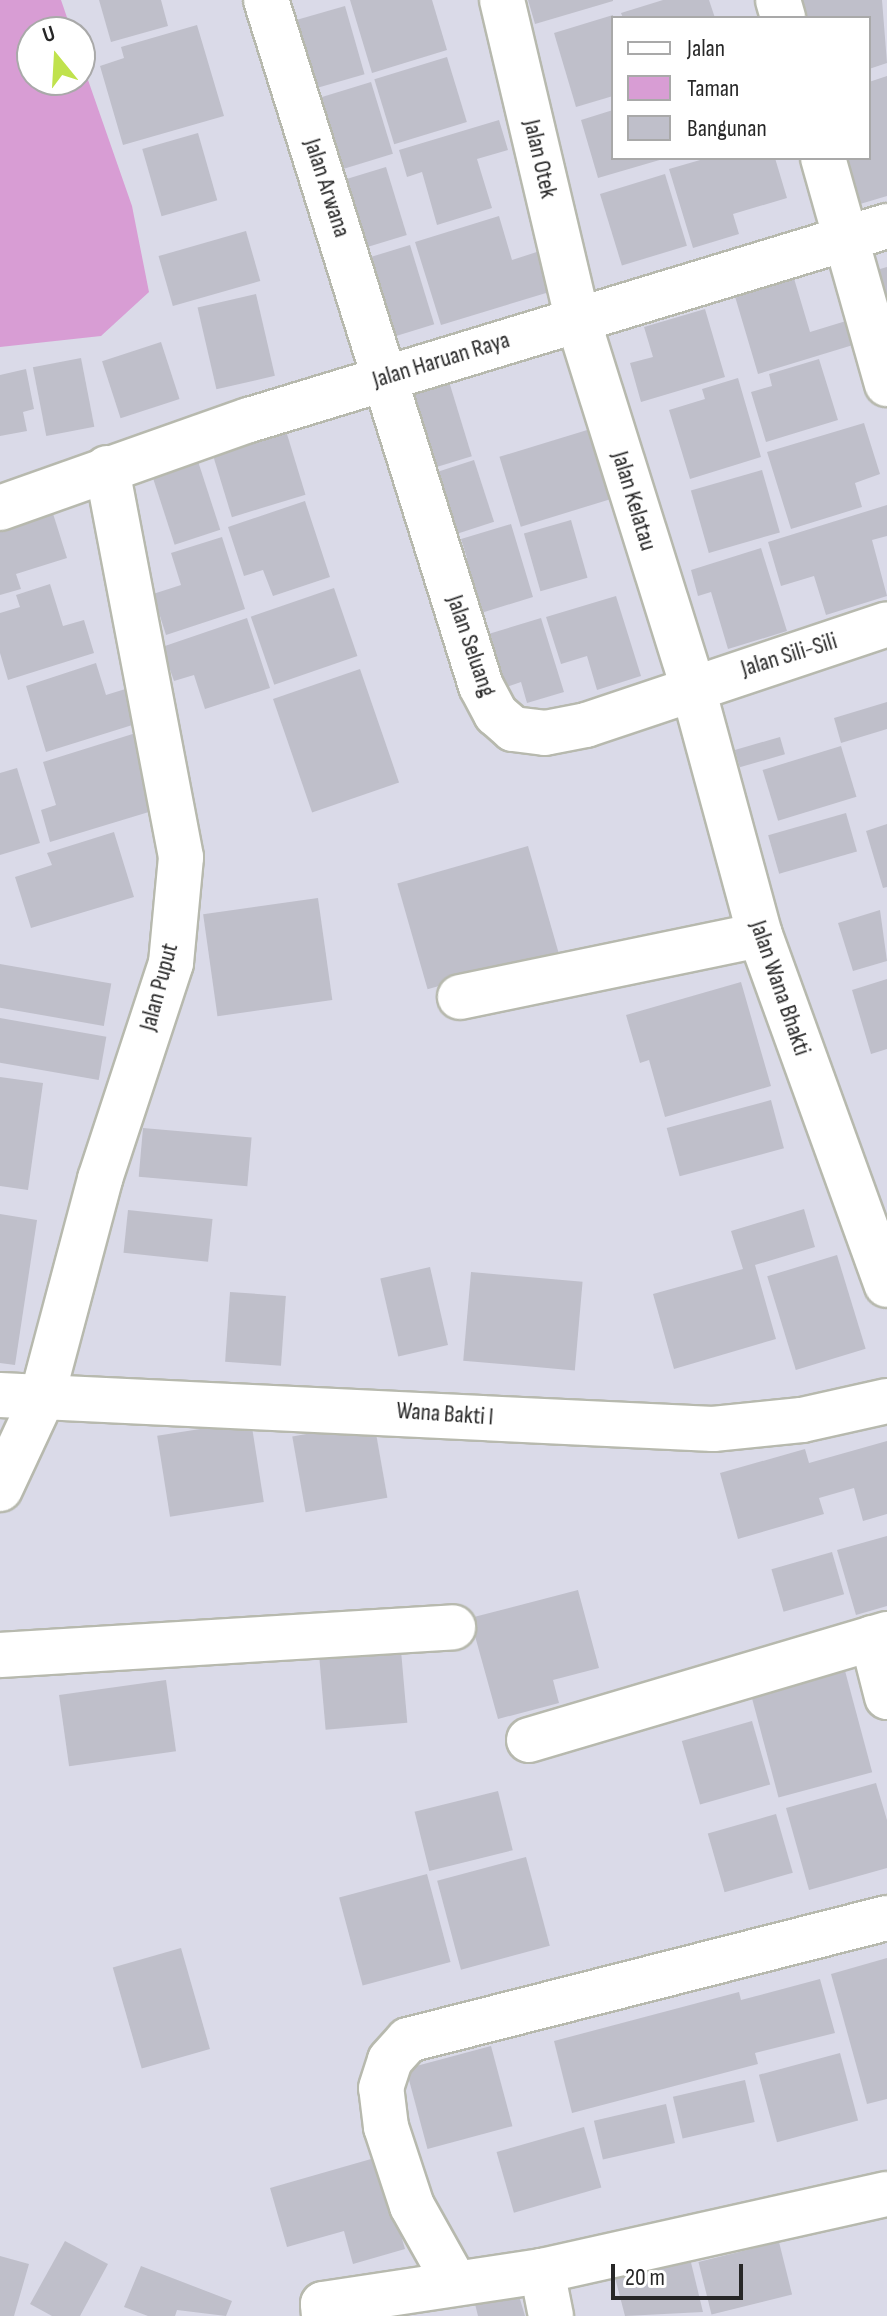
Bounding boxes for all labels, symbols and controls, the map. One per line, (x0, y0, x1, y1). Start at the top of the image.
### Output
north arrow (16, 16, 96, 96)
legend (611, 16, 871, 160)
text: U (39, 20, 59, 49)
text: Jalan (687, 34, 725, 63)
text: Taman (687, 74, 739, 103)
text: Bangunan (687, 114, 767, 143)
street label: Jalan Otek (517, 117, 563, 201)
street label: Jalan Arwana (298, 135, 356, 241)
street label: Jalan Haruan Raya (369, 326, 513, 394)
street label: Jalan Kelatau (605, 448, 663, 554)
street label: Jalan Seluang (440, 591, 502, 701)
street label: Jalan Sili-Sili (737, 627, 841, 683)
street label: Jalan Wana Bhakti (743, 917, 817, 1059)
street label: Jalan Puput (134, 940, 184, 1034)
street label: Wana Bakti I (396, 1396, 494, 1432)
scale bar (615, 2248, 747, 2298)
text: 20 m (625, 2263, 665, 2292)

